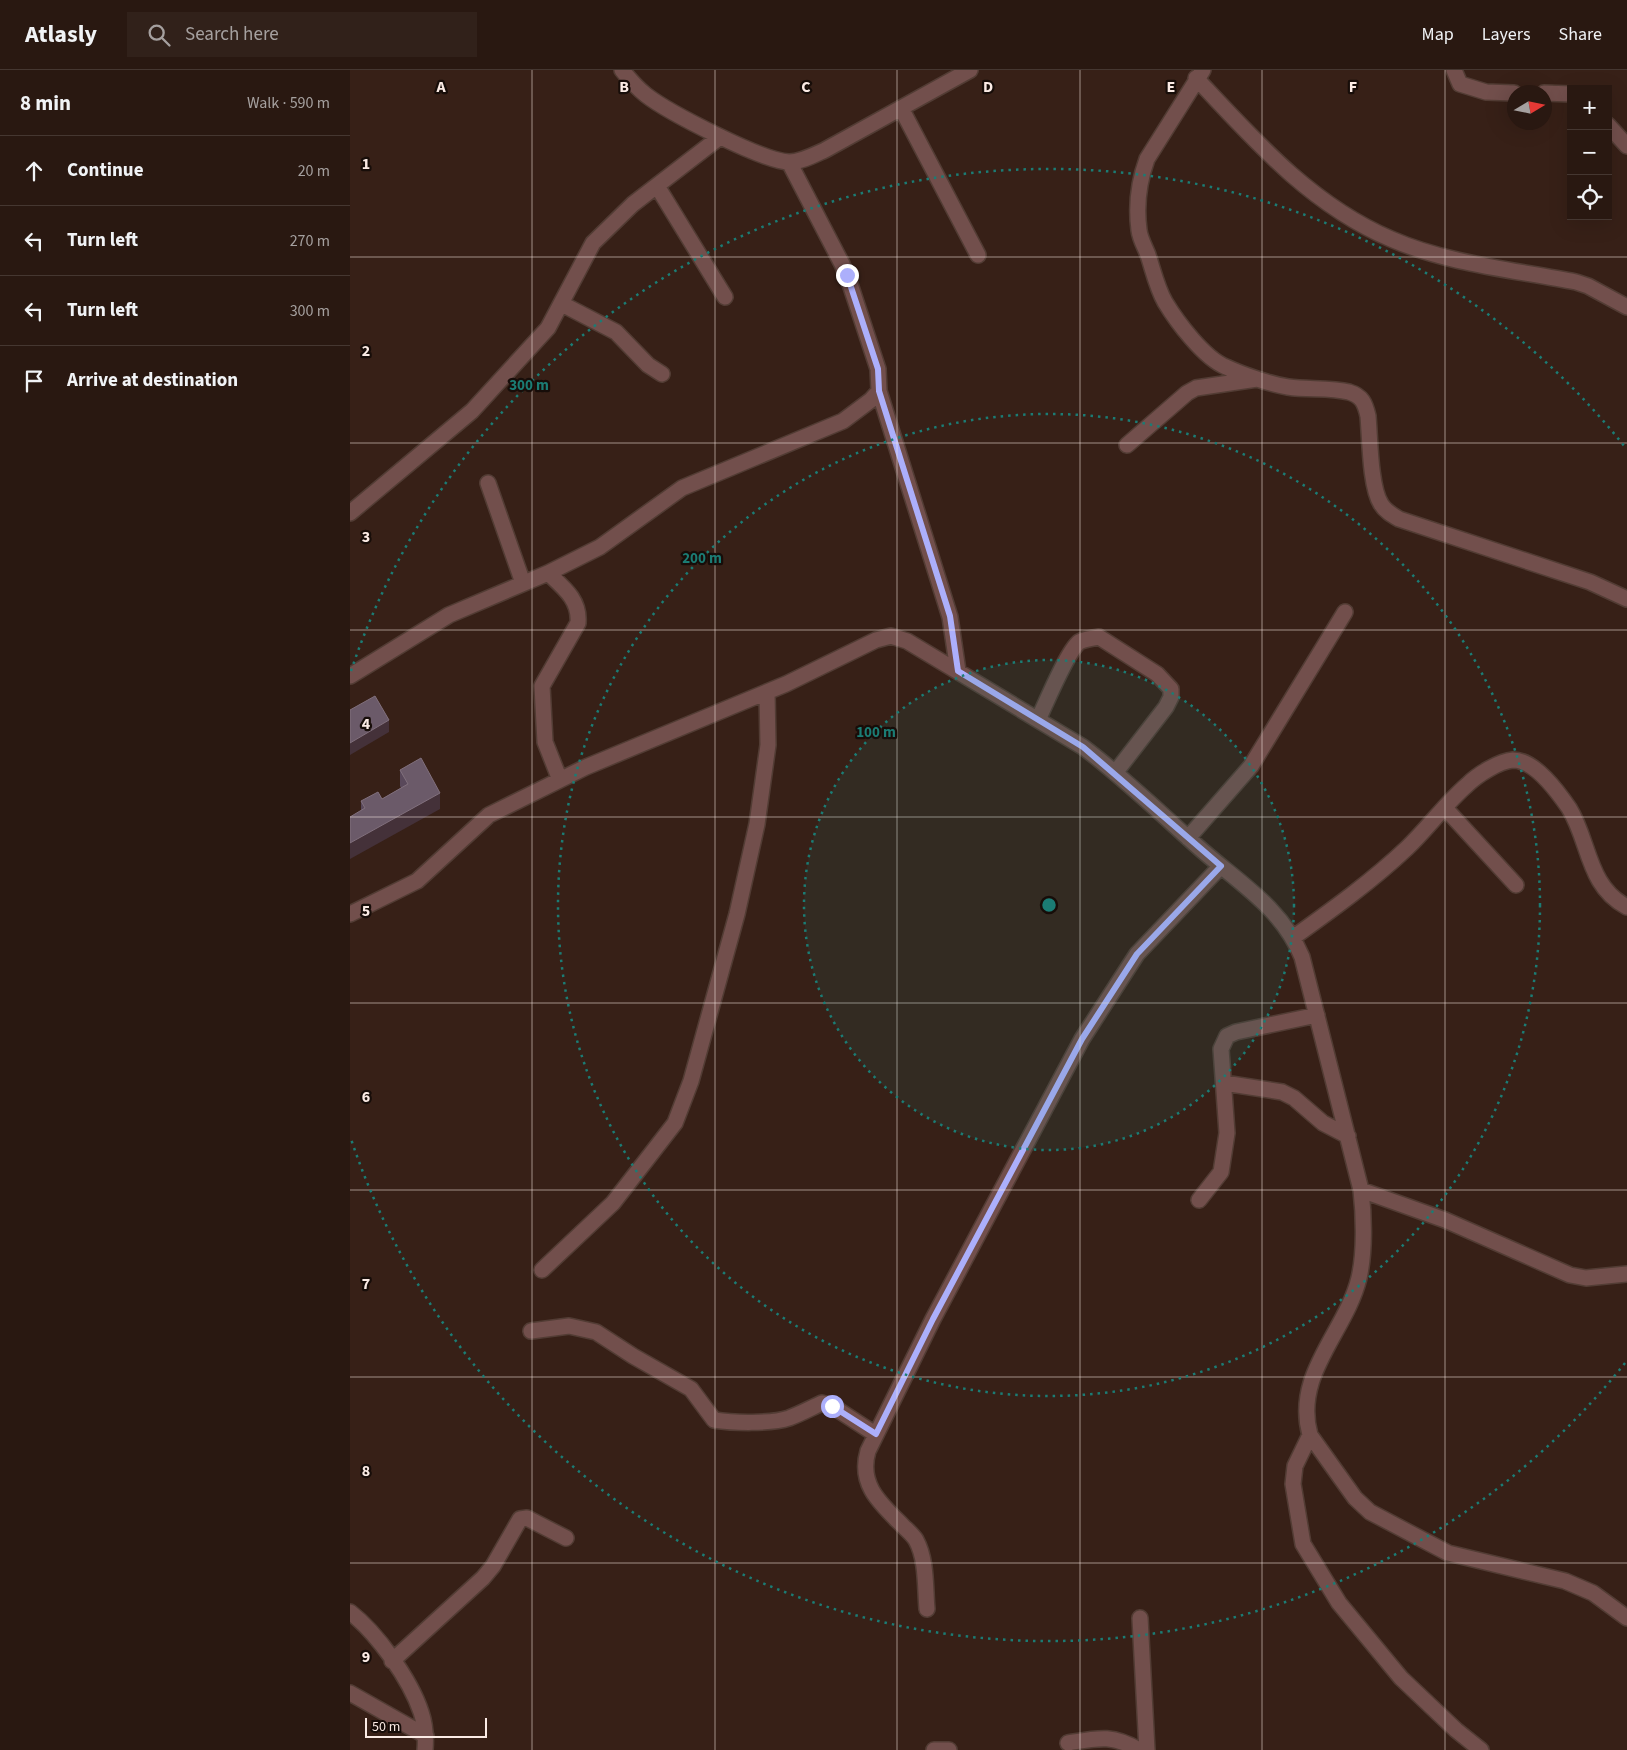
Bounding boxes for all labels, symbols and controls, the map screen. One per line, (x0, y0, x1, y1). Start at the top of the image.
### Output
search box (127, 12, 477, 57)
text: Atlasly (25, 17, 97, 52)
icon: search (145, 21, 173, 49)
text: Search here (185, 21, 279, 48)
text: Map (1422, 22, 1454, 47)
text: Layers (1482, 22, 1531, 47)
text: Share (1559, 22, 1602, 47)
text: A (435, 76, 446, 98)
text: B (619, 76, 629, 98)
text: C (801, 76, 811, 98)
text: D (983, 76, 993, 98)
text: E (1167, 76, 1175, 98)
text: F (1349, 76, 1357, 98)
north arrow (1507, 85, 1552, 130)
map controls (1567, 85, 1612, 220)
button: + (1567, 85, 1612, 130)
text: 8 min (20, 88, 71, 118)
text: Walk · 590 m (247, 92, 330, 114)
button: − (1567, 130, 1612, 175)
text: 1 (362, 153, 370, 175)
icon: ahead (20, 157, 48, 185)
text: Continue (67, 157, 144, 184)
text: 20 m (298, 160, 330, 182)
button: locate (1567, 175, 1612, 220)
icon: left (20, 227, 48, 255)
text: Turn left (67, 227, 138, 254)
text: 270 m (290, 230, 330, 252)
route end (836, 264, 859, 287)
icon: left (20, 297, 48, 325)
text: Turn left (67, 297, 138, 324)
text: 300 m (290, 300, 330, 322)
text: 2 (362, 340, 370, 362)
icon: arrive (20, 367, 48, 395)
text: Arrive at destination (67, 367, 238, 394)
text: 300 m (509, 375, 549, 396)
text: 3 (362, 526, 370, 548)
text: 200 m (682, 548, 722, 569)
text: 4 (362, 713, 371, 735)
text: 100 m (856, 722, 896, 743)
centre of rings (1040, 896, 1058, 914)
text: 5 (362, 900, 370, 922)
text: 6 (362, 1086, 370, 1108)
text: 7 (362, 1273, 370, 1295)
route start (821, 1395, 844, 1418)
text: 8 (362, 1460, 370, 1482)
text: 9 (362, 1646, 370, 1668)
scale bar (365, 1715, 488, 1738)
text: 50 m (372, 1717, 400, 1737)

